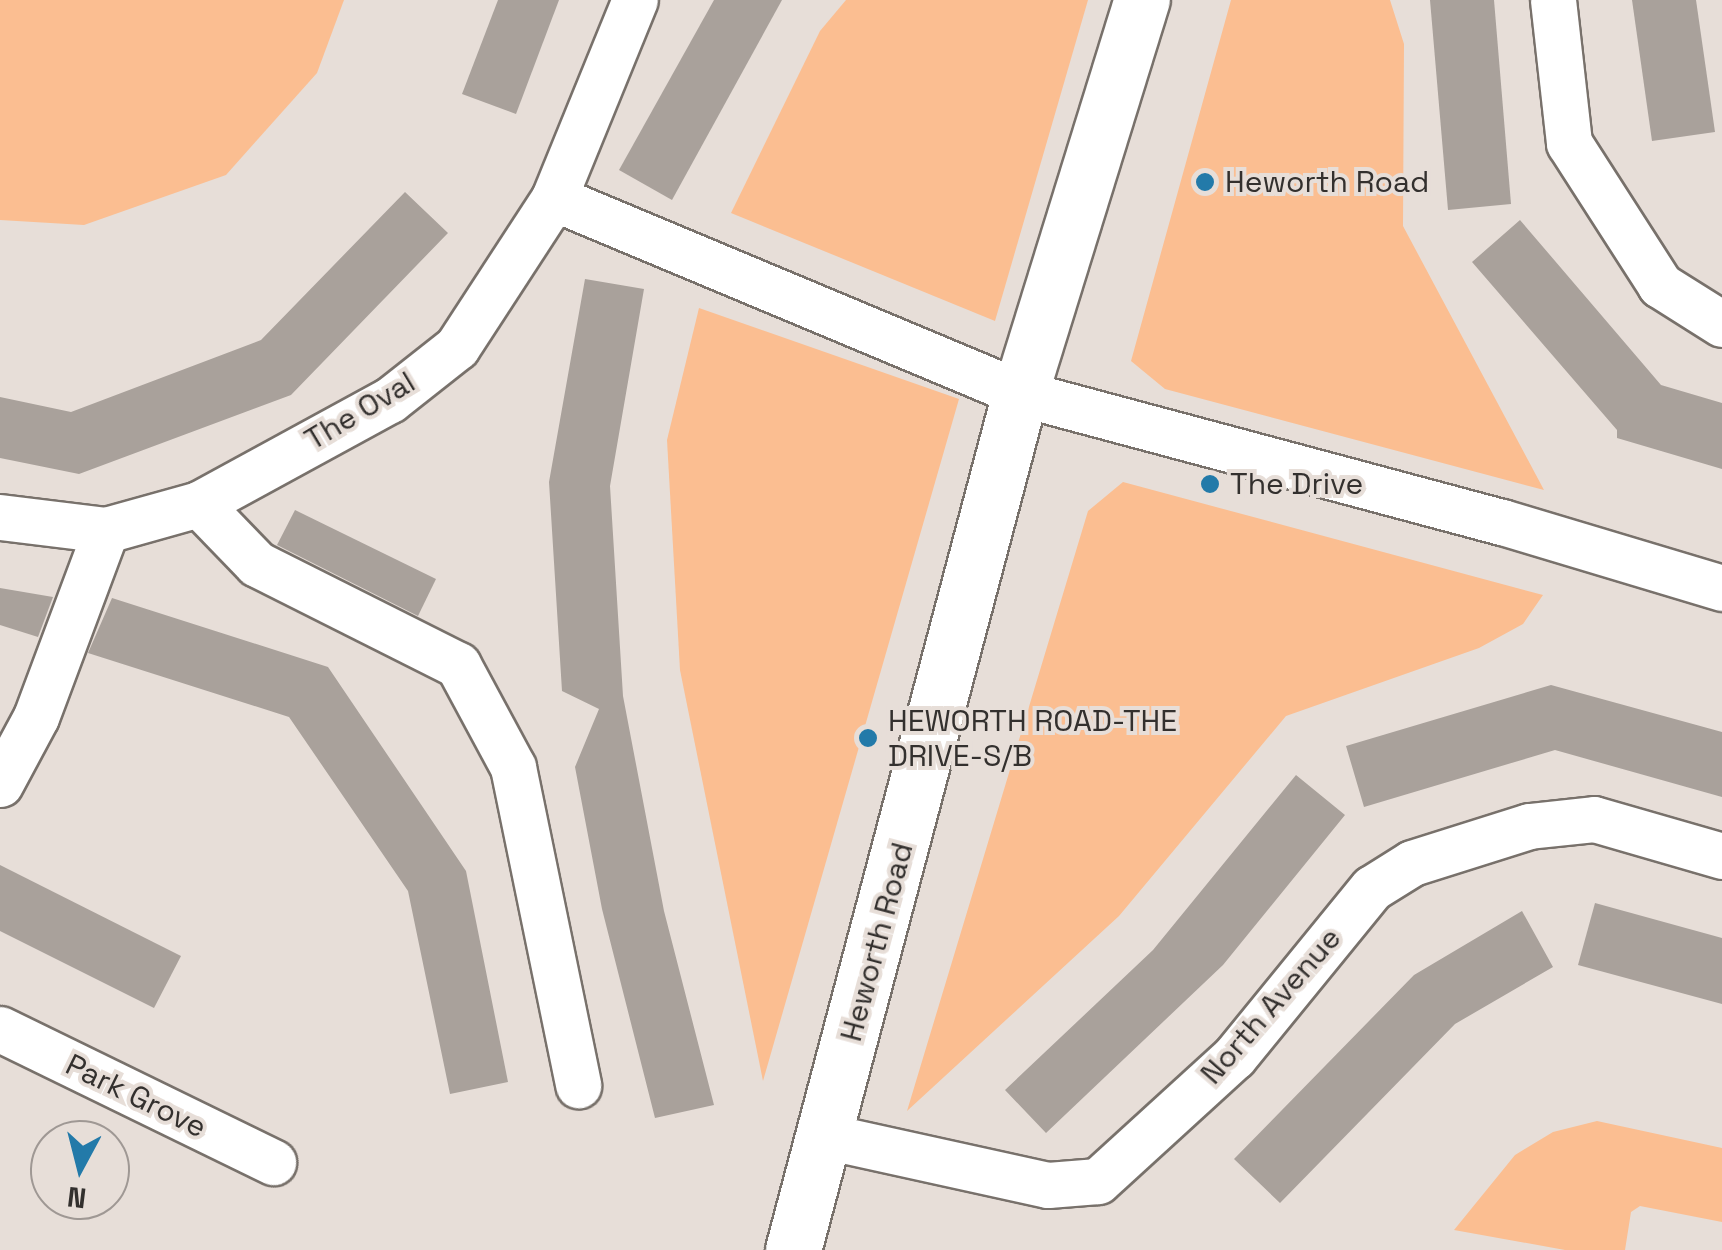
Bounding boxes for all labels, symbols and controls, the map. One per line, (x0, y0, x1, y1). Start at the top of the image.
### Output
place label: Heworth Road (1225, 164, 1429, 200)
marker: Heworth Road (1194, 171, 1216, 193)
street label: The Oval (298, 364, 422, 458)
place label: The Drive (1230, 466, 1363, 502)
marker: The Drive (1199, 473, 1221, 495)
place label: HEWORTH ROAD-THE DRIVE-S/B (888, 703, 1177, 774)
marker: HEWORTH ROAD-THE DRIVE-S/B (857, 727, 879, 749)
street label: Heworth Road (833, 839, 921, 1045)
street label: North Avenue (1193, 920, 1349, 1092)
street label: Park Grove (60, 1047, 212, 1145)
north arrow (30, 1120, 130, 1220)
text: N (65, 1179, 88, 1217)

